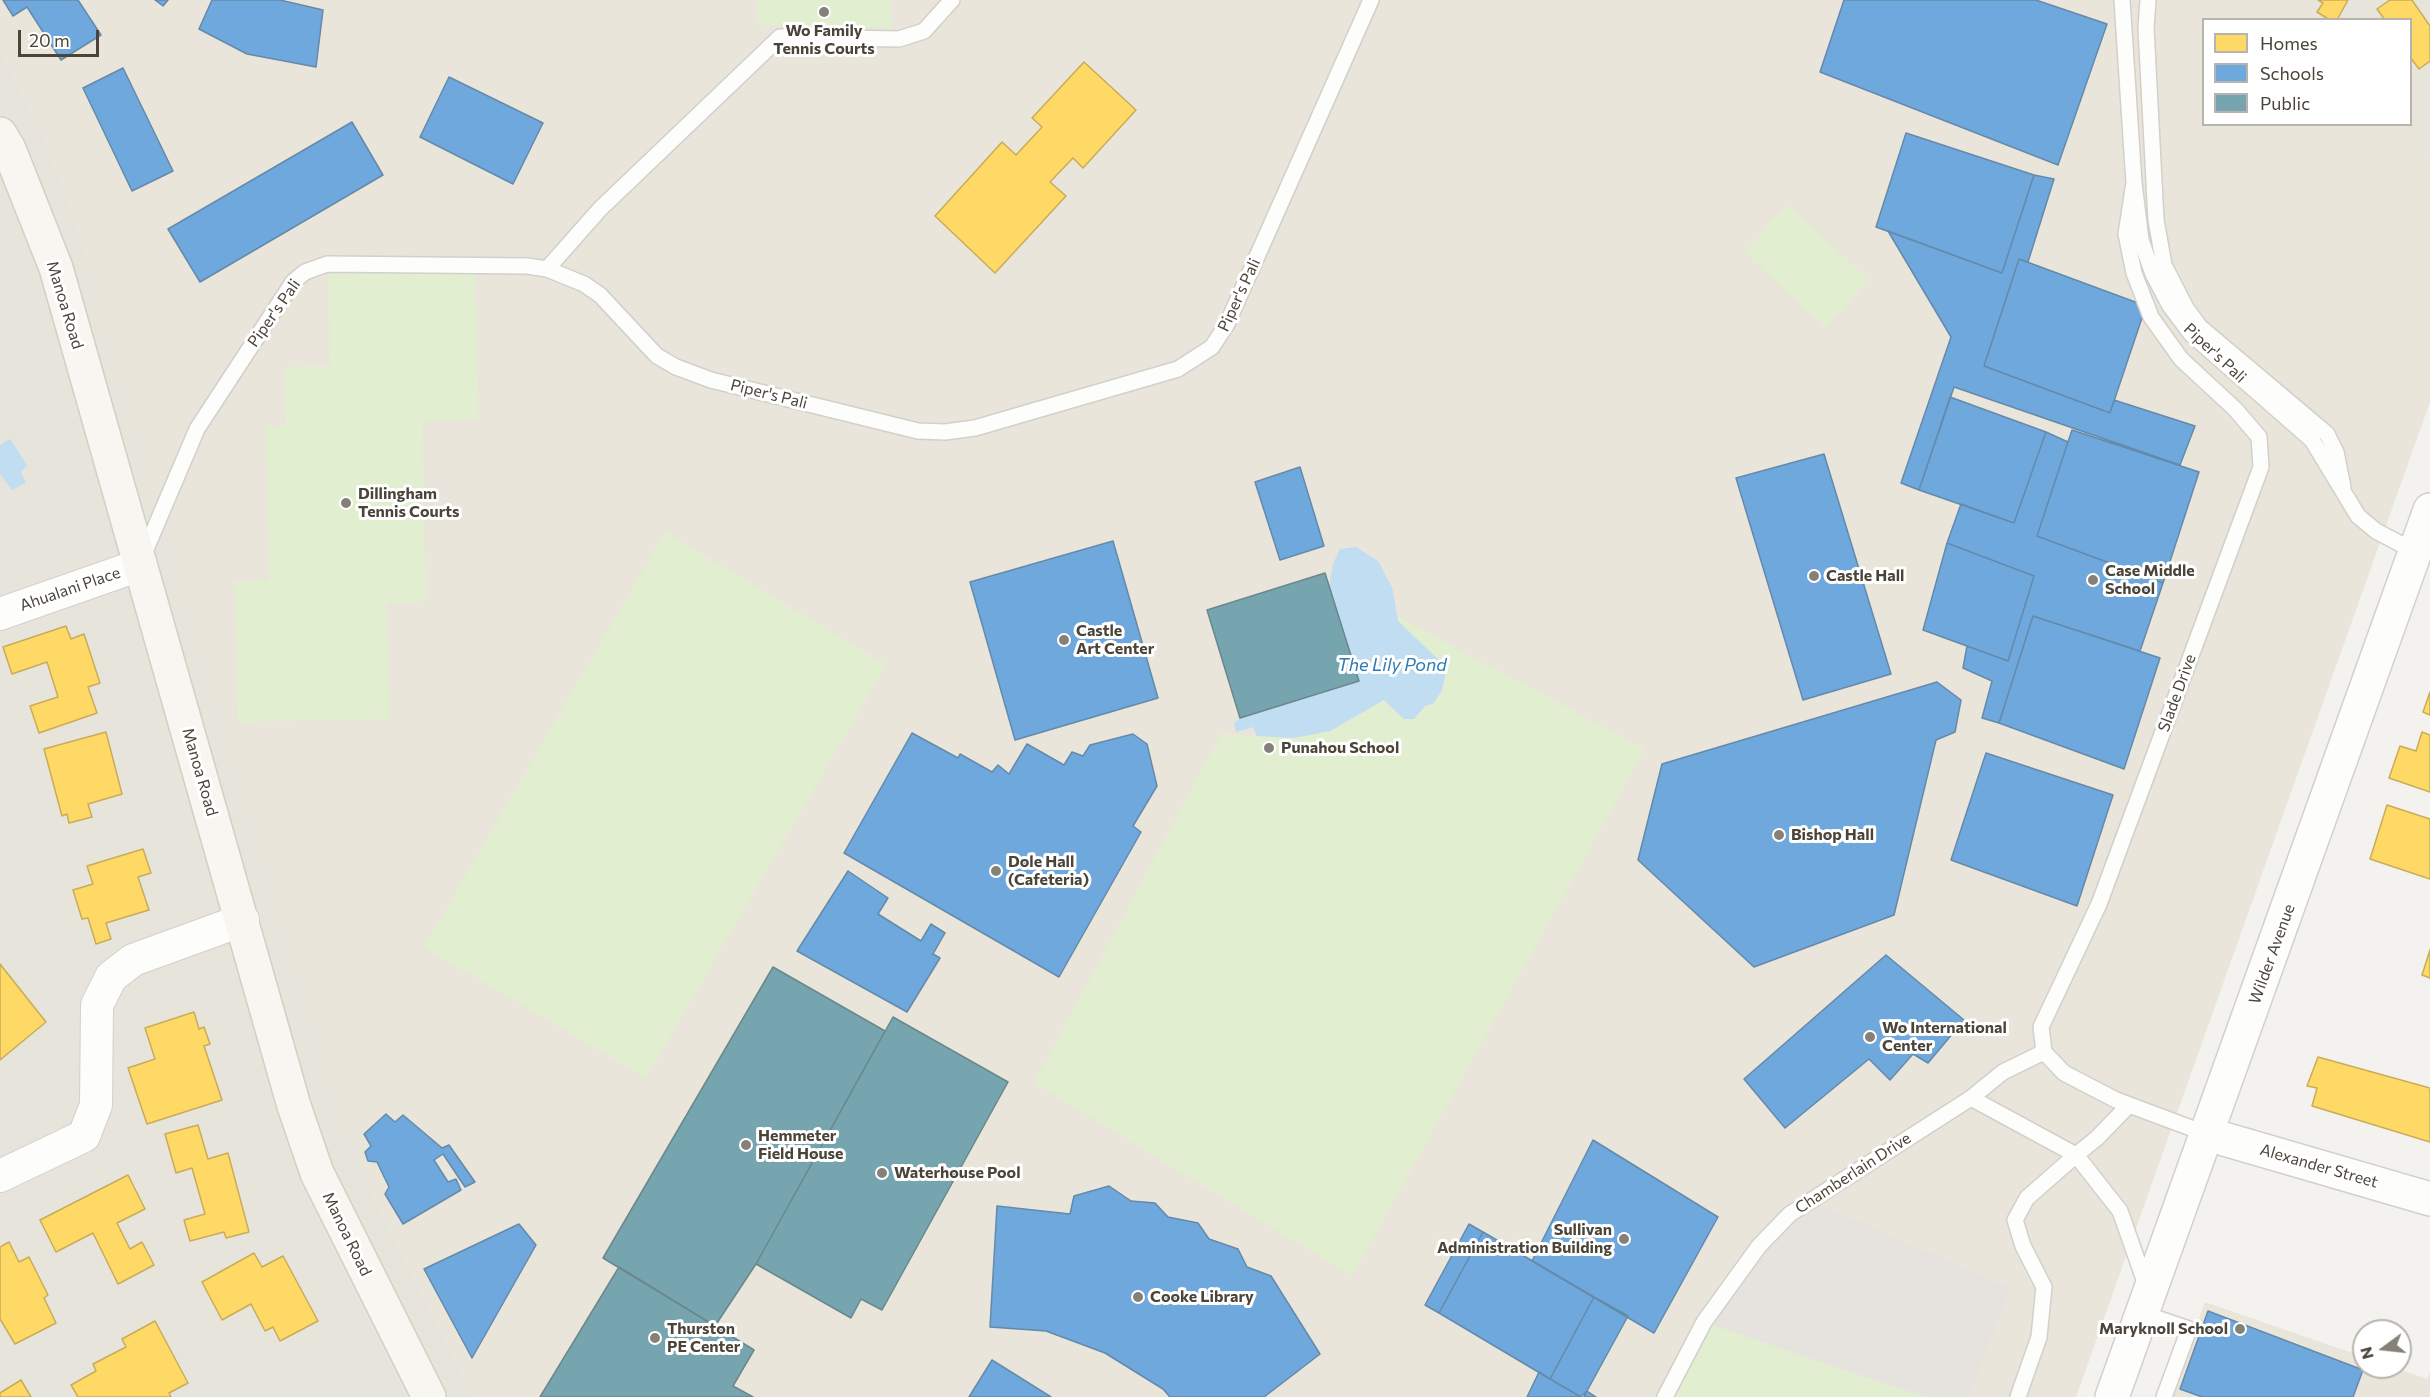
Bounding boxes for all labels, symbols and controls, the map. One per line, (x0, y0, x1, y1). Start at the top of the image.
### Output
marker: Wo Family Tennis Courts (817, 5, 831, 19)
scale bar (21, 18, 102, 56)
legend (2202, 18, 2412, 126)
place label: Wo Family Tennis Courts (773, 21, 875, 59)
text: 20 m (29, 29, 70, 51)
text: Homes (2260, 32, 2318, 54)
text: Schools (2260, 62, 2324, 84)
text: Public (2260, 92, 2310, 114)
street label: Piper's Pali (1214, 255, 1264, 335)
street label: Manoa Road (43, 259, 87, 351)
street label: Piper's Pali (244, 275, 304, 351)
street label: Piper's Pali (2180, 319, 2250, 387)
street label: Piper's Pali (729, 375, 809, 413)
place label: Dillingham Tennis Courts (358, 484, 459, 522)
marker: Dillingham Tennis Courts (339, 496, 353, 510)
place label: Case Middle School (2105, 561, 2195, 599)
street label: Ahualani Place (17, 563, 123, 615)
place label: Castle Hall (1826, 566, 1904, 586)
marker: Castle Hall (1807, 569, 1821, 583)
marker: Case Middle School (2086, 573, 2100, 587)
place label: Castle Art Center (1076, 621, 1154, 659)
marker: Castle Art Center (1057, 633, 1071, 647)
street label: Slade Drive (2154, 652, 2200, 734)
water label: The Lily Pond (1337, 654, 1447, 676)
street label: Manoa Road (178, 726, 222, 818)
place label: Punahou School (1281, 738, 1399, 758)
marker: Punahou School (1262, 741, 1276, 755)
place label: Bishop Hall (1791, 825, 1874, 845)
marker: Bishop Hall (1772, 828, 1786, 842)
place label: Dole Hall (Cafeteria) (1008, 852, 1089, 890)
marker: Dole Hall (Cafeteria) (989, 864, 1003, 878)
street label: Wilder Avenue (2245, 901, 2299, 1007)
place label: Wo International Center (1882, 1018, 2007, 1056)
marker: Wo International Center (1863, 1030, 1877, 1044)
place label: Hemmeter Field House (758, 1126, 843, 1164)
street label: Chamberlain Drive (1792, 1128, 1914, 1218)
marker: Hemmeter Field House (739, 1138, 753, 1152)
street label: Alexander Street (2258, 1140, 2380, 1192)
place label: Waterhouse Pool (894, 1163, 1021, 1183)
marker: Waterhouse Pool (875, 1166, 889, 1180)
street label: Manoa Road (318, 1189, 376, 1279)
place label: Sullivan Administration Building (1437, 1220, 1612, 1258)
marker: Sullivan Administration Building (1617, 1232, 1631, 1246)
place label: Cooke Library (1150, 1287, 1254, 1307)
marker: Cooke Library (1131, 1290, 1145, 1304)
place label: Thurston PE Center (667, 1319, 740, 1357)
place label: Maryknoll School (2099, 1319, 2228, 1339)
north arrow (2352, 1319, 2412, 1379)
marker: Maryknoll School (2233, 1322, 2247, 1336)
marker: Thurston PE Center (648, 1331, 662, 1345)
text: N (2355, 1345, 2377, 1362)

